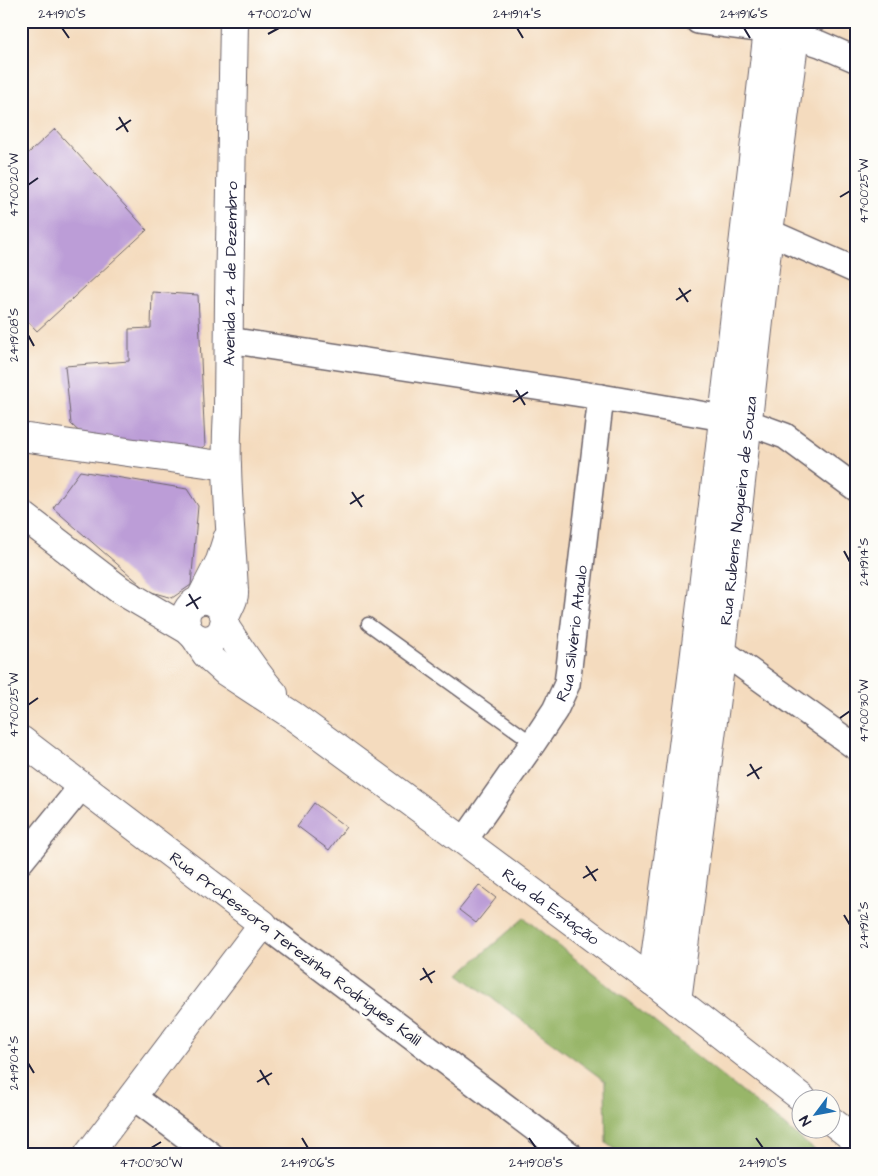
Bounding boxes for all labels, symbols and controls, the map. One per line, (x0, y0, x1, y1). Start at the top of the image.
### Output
text: 24°19'10"S (38, 6, 86, 23)
text: 47°00'20"W (247, 6, 312, 23)
text: 24°19'14"S (493, 6, 541, 23)
text: 24°19'16"S (720, 6, 768, 23)
text: 47°00'20"W (6, 152, 23, 217)
text: 47°00'25"W (856, 158, 873, 223)
street label: Avenida 24 de Dezembro (218, 181, 243, 366)
text: 24°19'08"S (6, 308, 23, 362)
street label: Rua Rubens Nogueira de Souza (715, 395, 762, 627)
text: 24°19'14"S (856, 538, 873, 586)
street label: Rua Silvério Ataulo (550, 564, 593, 705)
text: 47°00'25"W (6, 672, 23, 737)
text: 47°00'30"W (856, 679, 873, 743)
street label: Rua Professora Terezinha Rodrigues Kalil (164, 847, 426, 1052)
street label: Rua da Estação (498, 863, 604, 950)
text: 24°19'12"S (856, 901, 873, 948)
text: 24°19'04"S (6, 1036, 23, 1090)
north arrow (790, 1088, 840, 1138)
text: N (795, 1111, 817, 1129)
text: 47°00'30"W (119, 1155, 183, 1172)
text: 24°19'06"S (281, 1155, 335, 1172)
text: 24°19'08"S (509, 1155, 563, 1172)
text: 24°19'10"S (739, 1155, 787, 1172)

